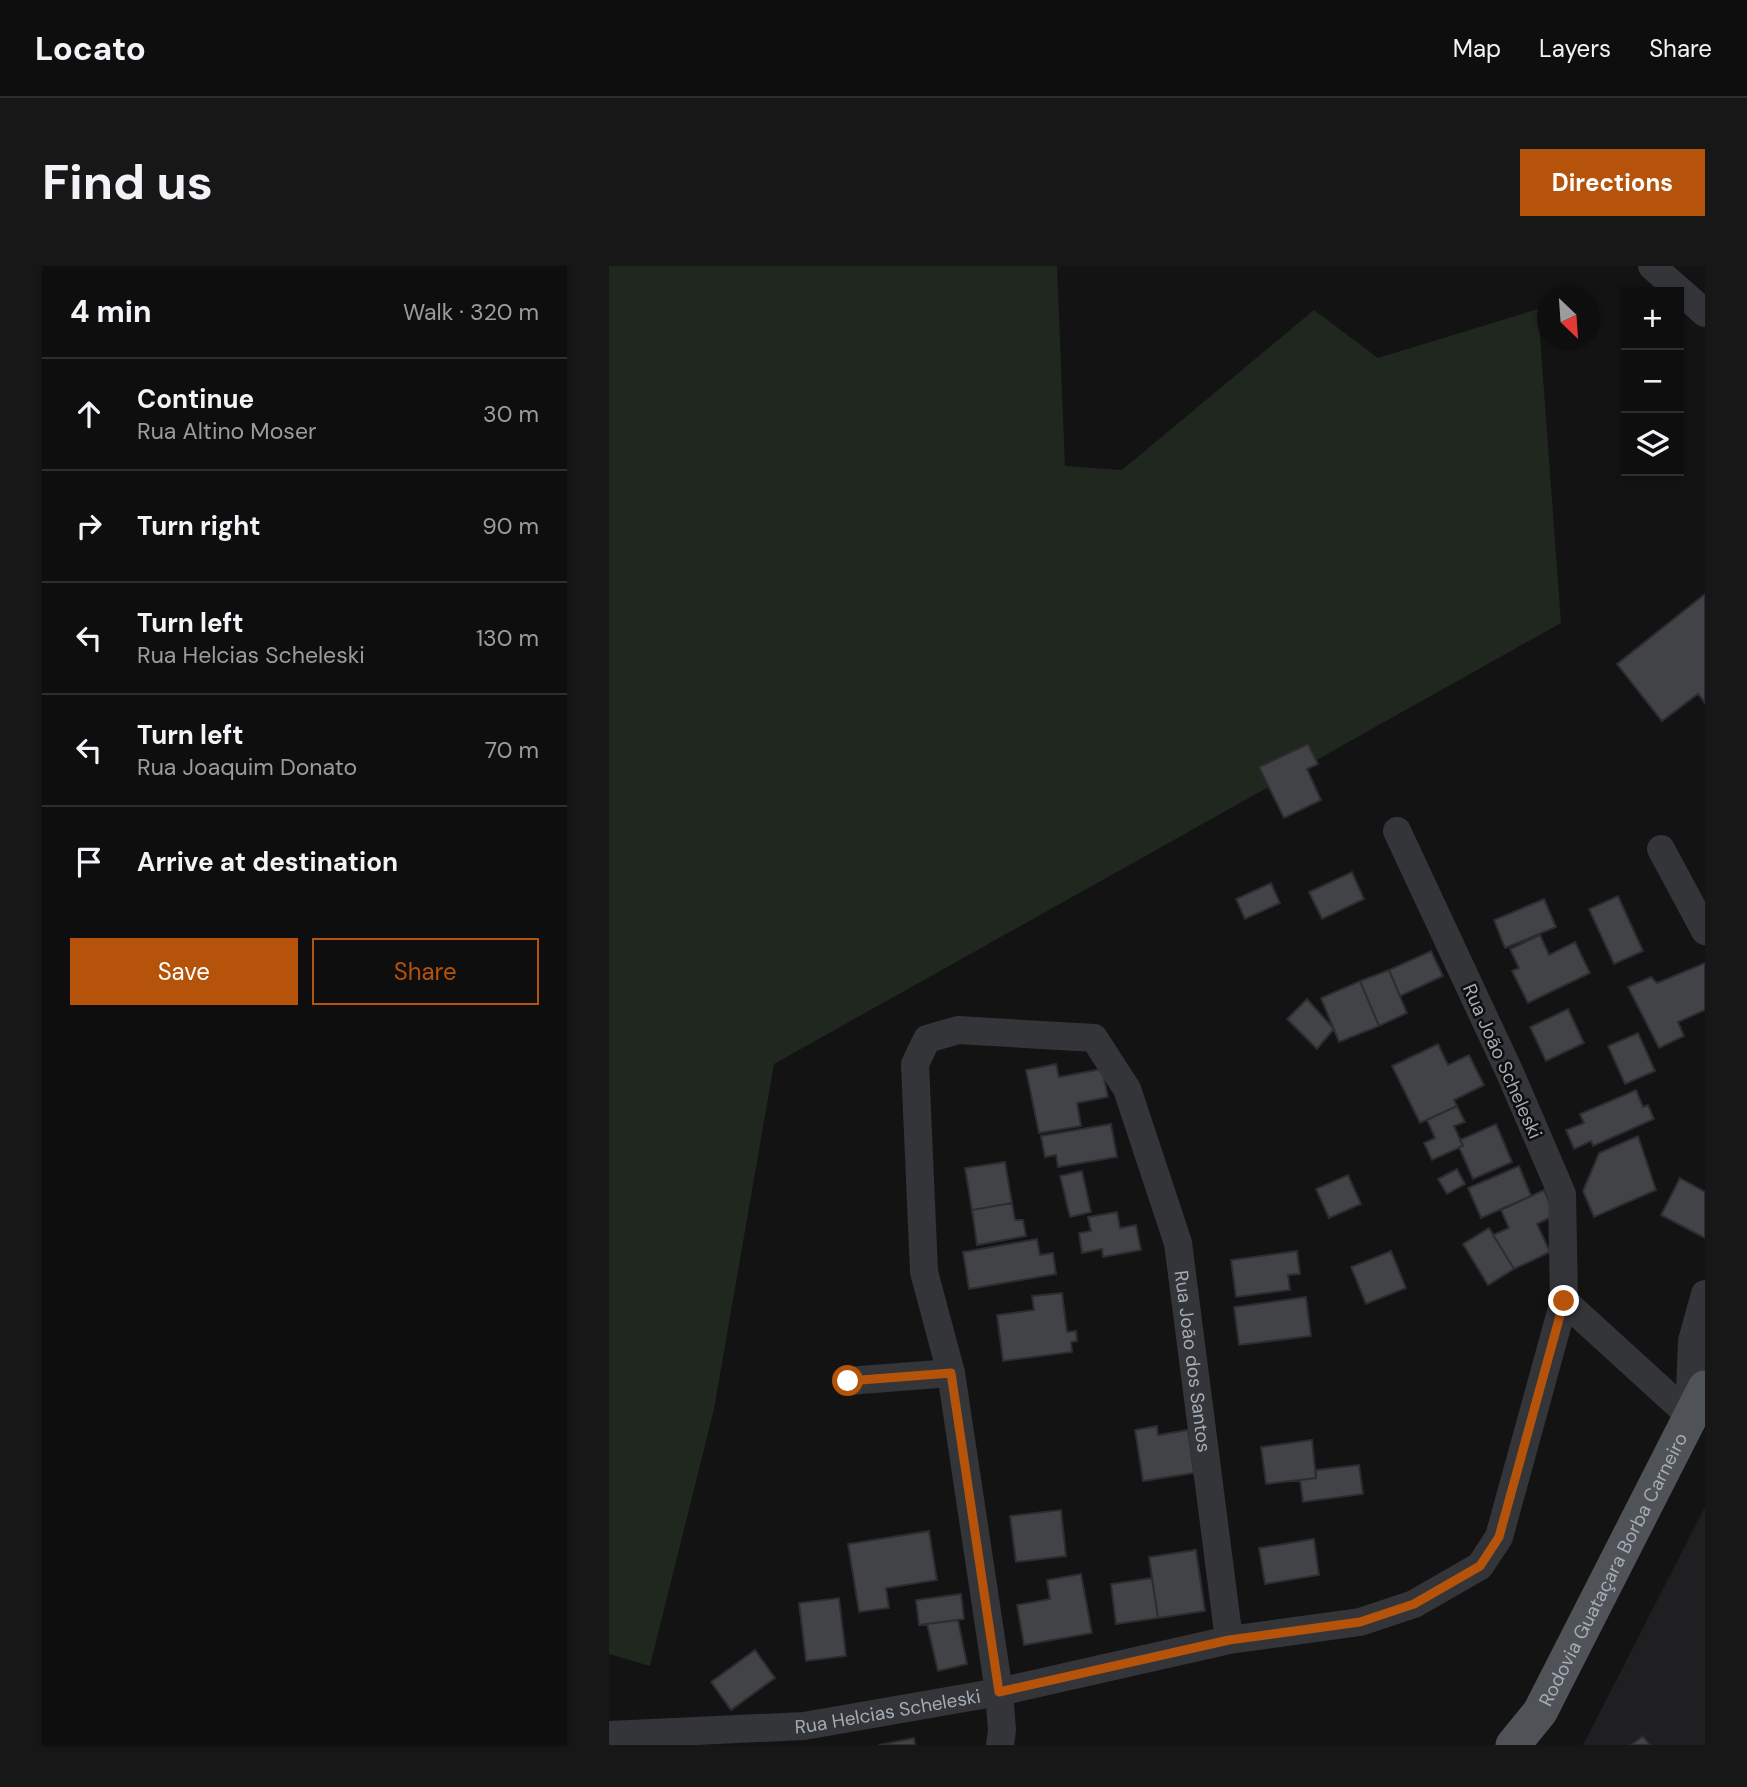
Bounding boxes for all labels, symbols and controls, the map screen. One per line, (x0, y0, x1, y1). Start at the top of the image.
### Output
text: Locato (35, 27, 146, 70)
text: Map (1453, 33, 1501, 64)
text: Layers (1539, 33, 1611, 64)
text: Share (1649, 33, 1712, 64)
button: Directions (1520, 149, 1705, 216)
text: Find us (42, 150, 213, 214)
north arrow (1537, 287, 1600, 350)
map controls (1621, 287, 1684, 476)
button: + (1621, 287, 1684, 350)
text: 4 min (70, 292, 152, 331)
text: Walk · 320 m (403, 297, 539, 327)
button: − (1621, 350, 1684, 413)
text: Continue (137, 382, 254, 416)
icon: ahead (70, 395, 108, 433)
text: 30 m (483, 399, 539, 429)
button: layers (1621, 413, 1684, 476)
text: Rua Altino Moser (137, 416, 316, 446)
icon: right (70, 507, 108, 545)
text: Turn right (137, 509, 261, 543)
text: 90 m (482, 511, 539, 541)
text: Turn left (137, 606, 244, 640)
icon: left (70, 619, 108, 657)
text: 130 m (476, 623, 539, 653)
text: Rua Helcias Scheleski (137, 640, 365, 670)
text: Turn left (137, 718, 244, 752)
icon: left (70, 731, 108, 769)
text: 70 m (485, 735, 539, 765)
text: Rua Joaquim Donato (137, 752, 357, 782)
icon: arrive (70, 843, 108, 881)
text: Arrive at destination (137, 845, 398, 879)
button: Save (70, 938, 298, 1005)
button: Share (312, 938, 539, 1005)
street label: Rua João Scheleski (1457, 980, 1548, 1143)
street label: Rua João dos Santos (1169, 1269, 1217, 1454)
route end (1548, 1285, 1579, 1316)
route start (832, 1365, 863, 1396)
street label: Rodovia Guataçara Borba Carneiro (1533, 1428, 1693, 1710)
street label: Rua Helcias Scheleski (794, 1683, 983, 1739)

